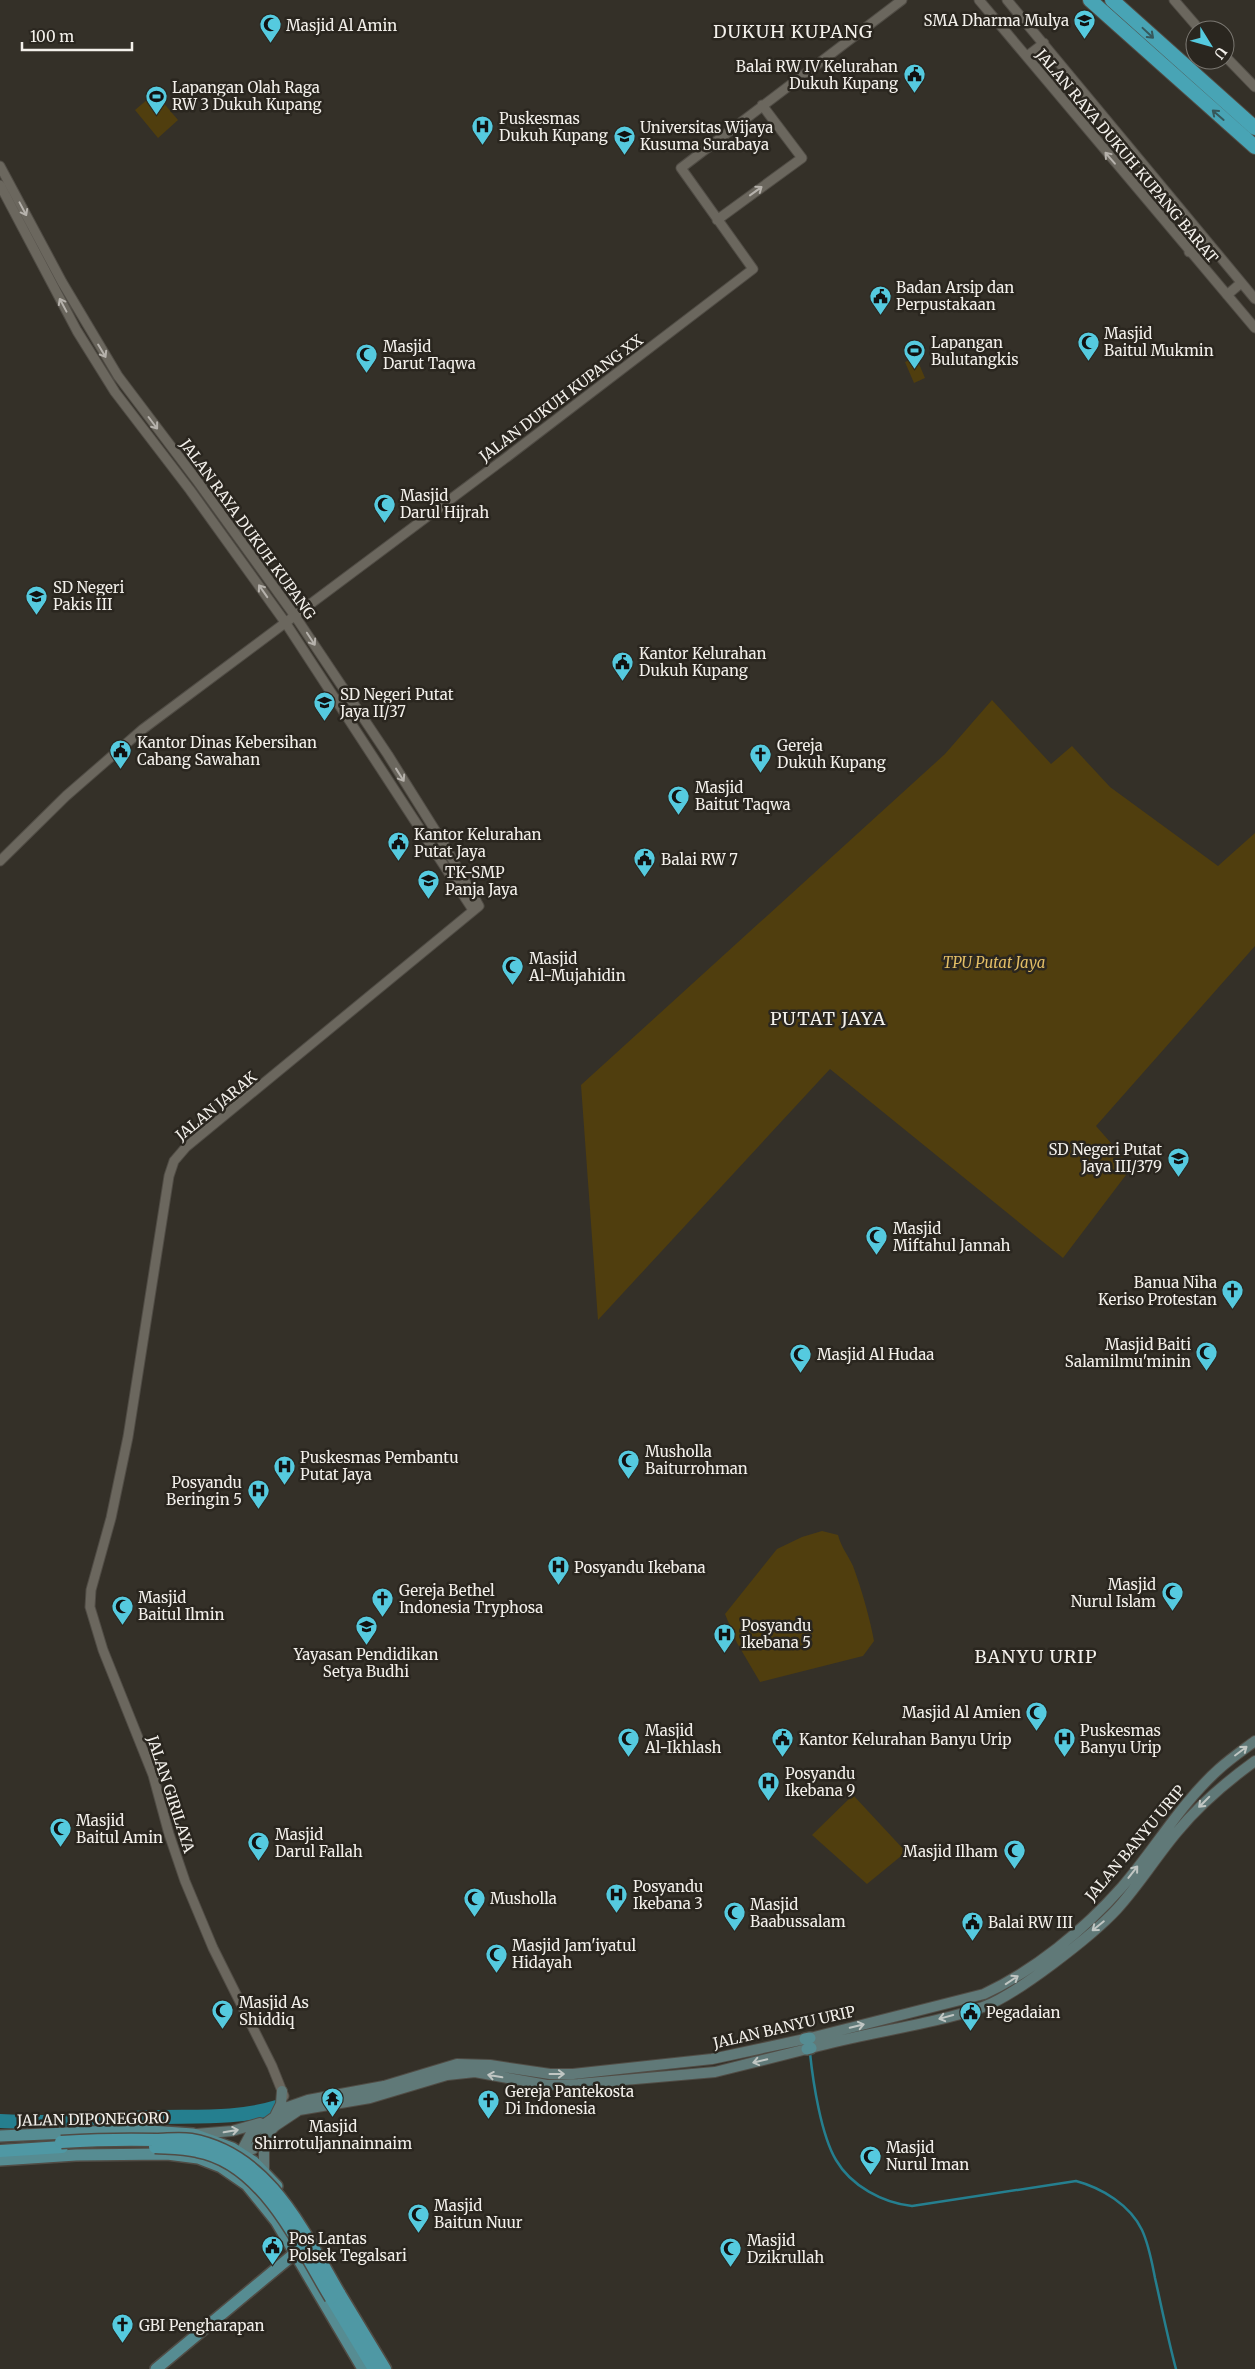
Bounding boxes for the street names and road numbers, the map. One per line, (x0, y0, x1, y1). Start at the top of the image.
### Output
street label: JALAN RAYA DUKUH KUPANG BARAT (1032, 46, 1222, 266)
street label: JALAN DUKUH KUPANG XX (475, 330, 647, 466)
street label: JALAN RAYA DUKUH KUPANG (176, 434, 320, 623)
street label: JALAN JARAK (171, 1067, 261, 1145)
street label: JALAN GIRILAYA (143, 1732, 199, 1855)
street label: JALAN BANYU URIP (1080, 1781, 1189, 1906)
street label: JALAN BANYU URIP (710, 2001, 857, 2053)
street label: JALAN DIPONEGORO (16, 2108, 169, 2130)

